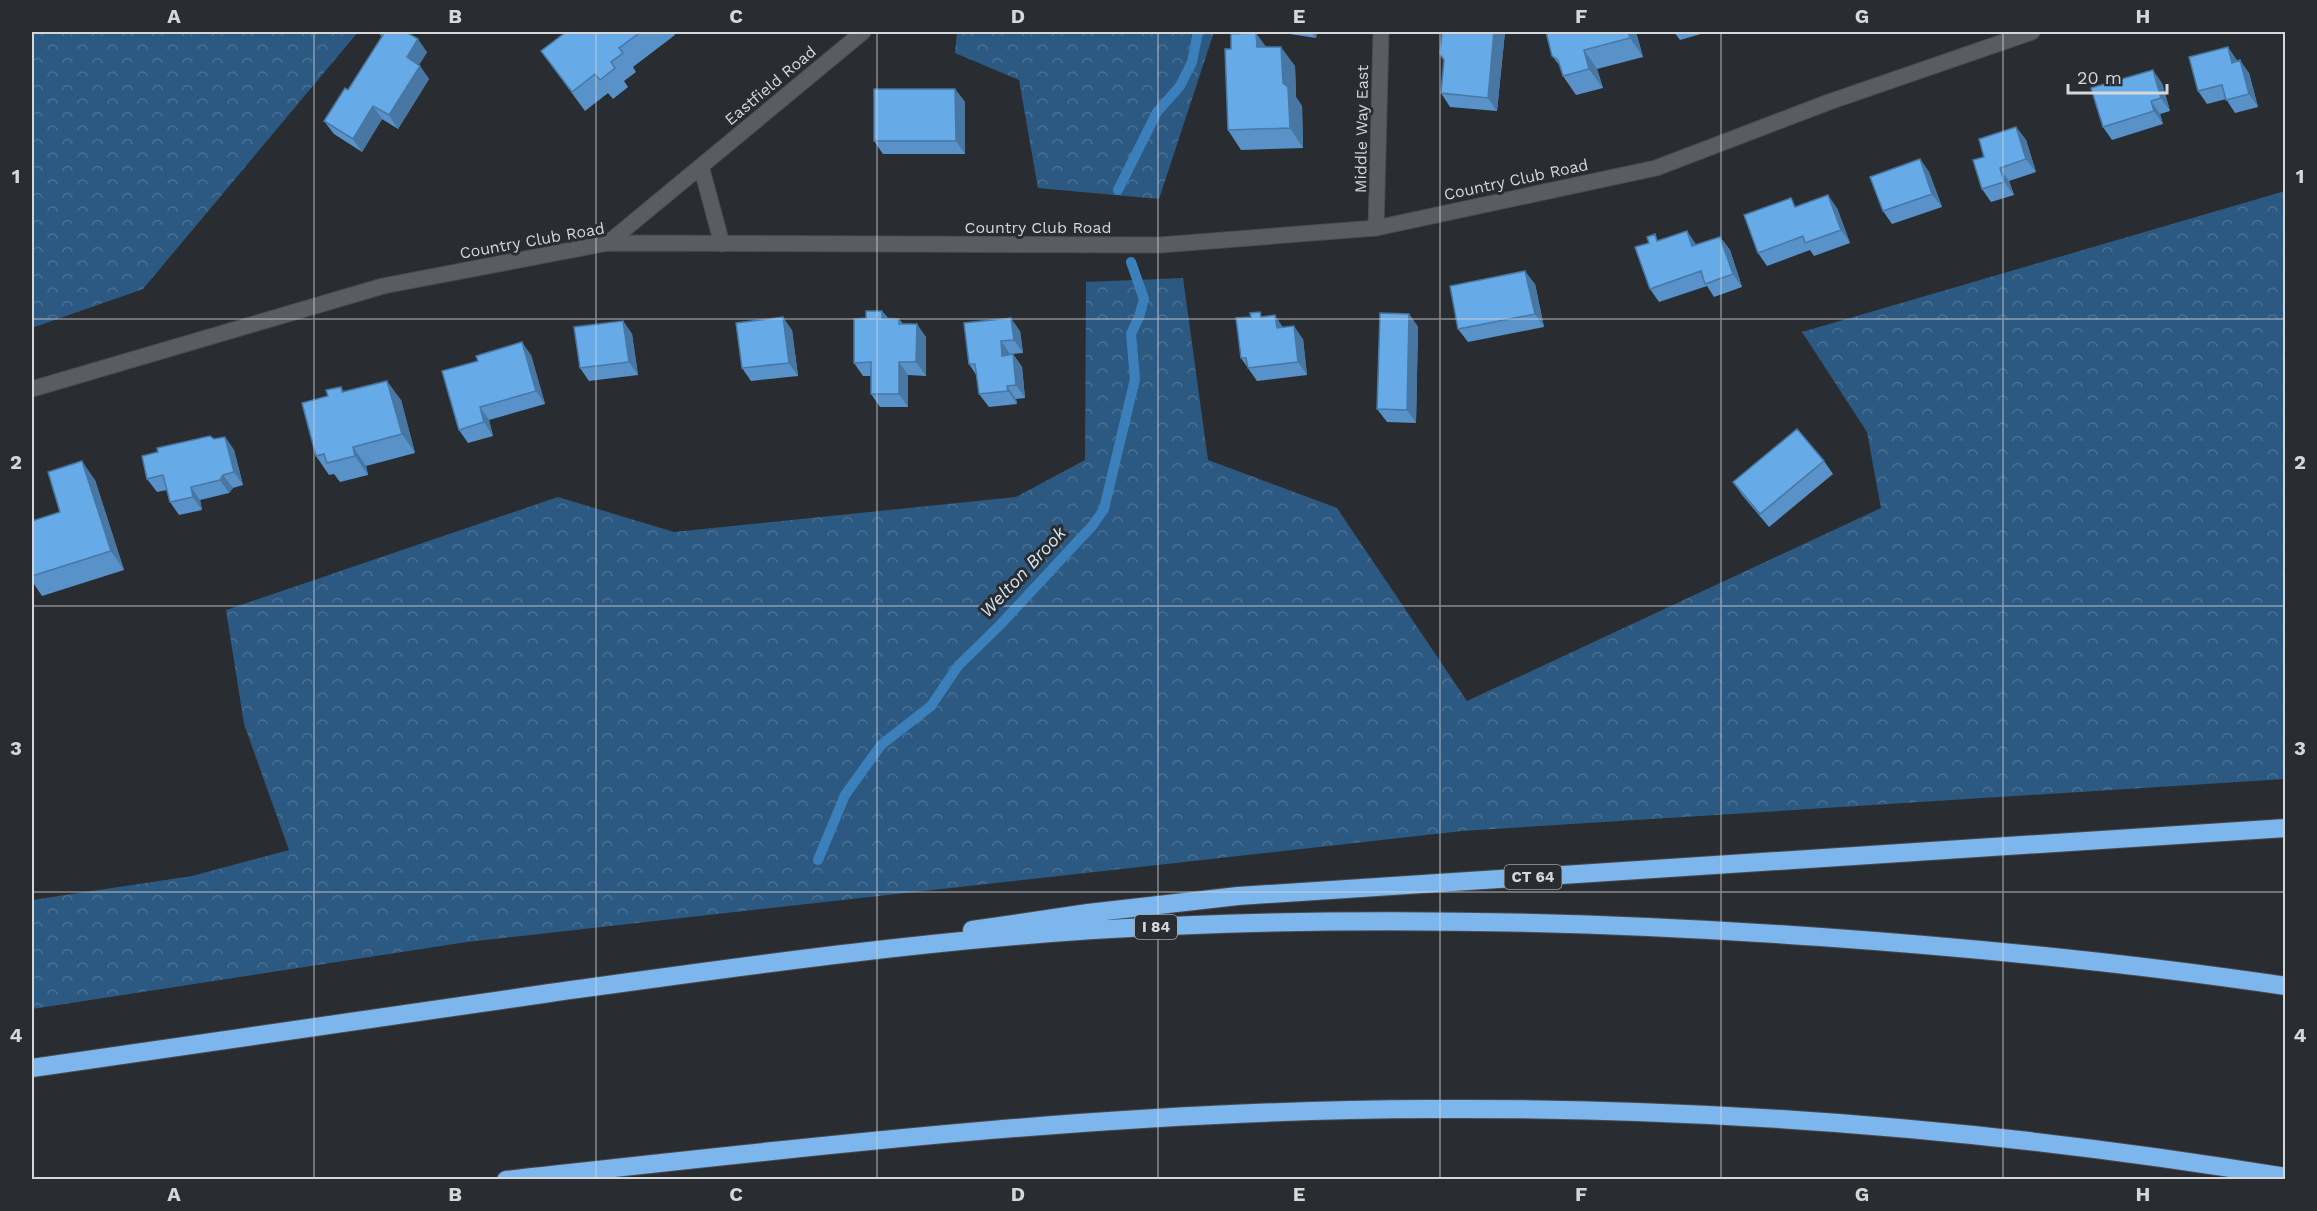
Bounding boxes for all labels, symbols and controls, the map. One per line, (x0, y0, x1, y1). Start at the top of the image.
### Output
text: A (167, 4, 181, 28)
text: B (448, 4, 462, 28)
text: C (729, 4, 743, 28)
text: D (1011, 4, 1025, 28)
text: E (1293, 4, 1305, 28)
text: F (1575, 4, 1587, 28)
text: G (1855, 4, 1869, 28)
text: H (2136, 4, 2150, 28)
street label: Eastfield Road (721, 42, 820, 129)
scale bar (2068, 57, 2167, 95)
street label: Middle Way East (1351, 64, 1372, 193)
text: 20 m (2077, 67, 2122, 88)
street label: Country Club Road (1442, 155, 1590, 204)
text: 1 (12, 164, 20, 188)
text: 1 (2296, 164, 2304, 188)
street label: Country Club Road (458, 218, 606, 263)
street label: Country Club Road (964, 218, 1112, 237)
text: 2 (10, 450, 22, 474)
text: 2 (2294, 450, 2306, 474)
water label: Welton Brook (975, 521, 1071, 621)
text: 3 (10, 736, 22, 760)
text: 3 (2294, 736, 2306, 760)
road number: CT 64 (1504, 865, 1562, 889)
road number: I 84 (1135, 915, 1177, 939)
text: 4 (10, 1023, 23, 1047)
text: 4 (2294, 1023, 2307, 1047)
text: A (167, 1182, 181, 1206)
text: B (448, 1182, 462, 1206)
text: C (729, 1182, 743, 1206)
text: D (1011, 1182, 1025, 1206)
text: E (1293, 1182, 1305, 1206)
text: F (1575, 1182, 1587, 1206)
text: G (1855, 1182, 1869, 1206)
text: H (2136, 1182, 2150, 1206)

